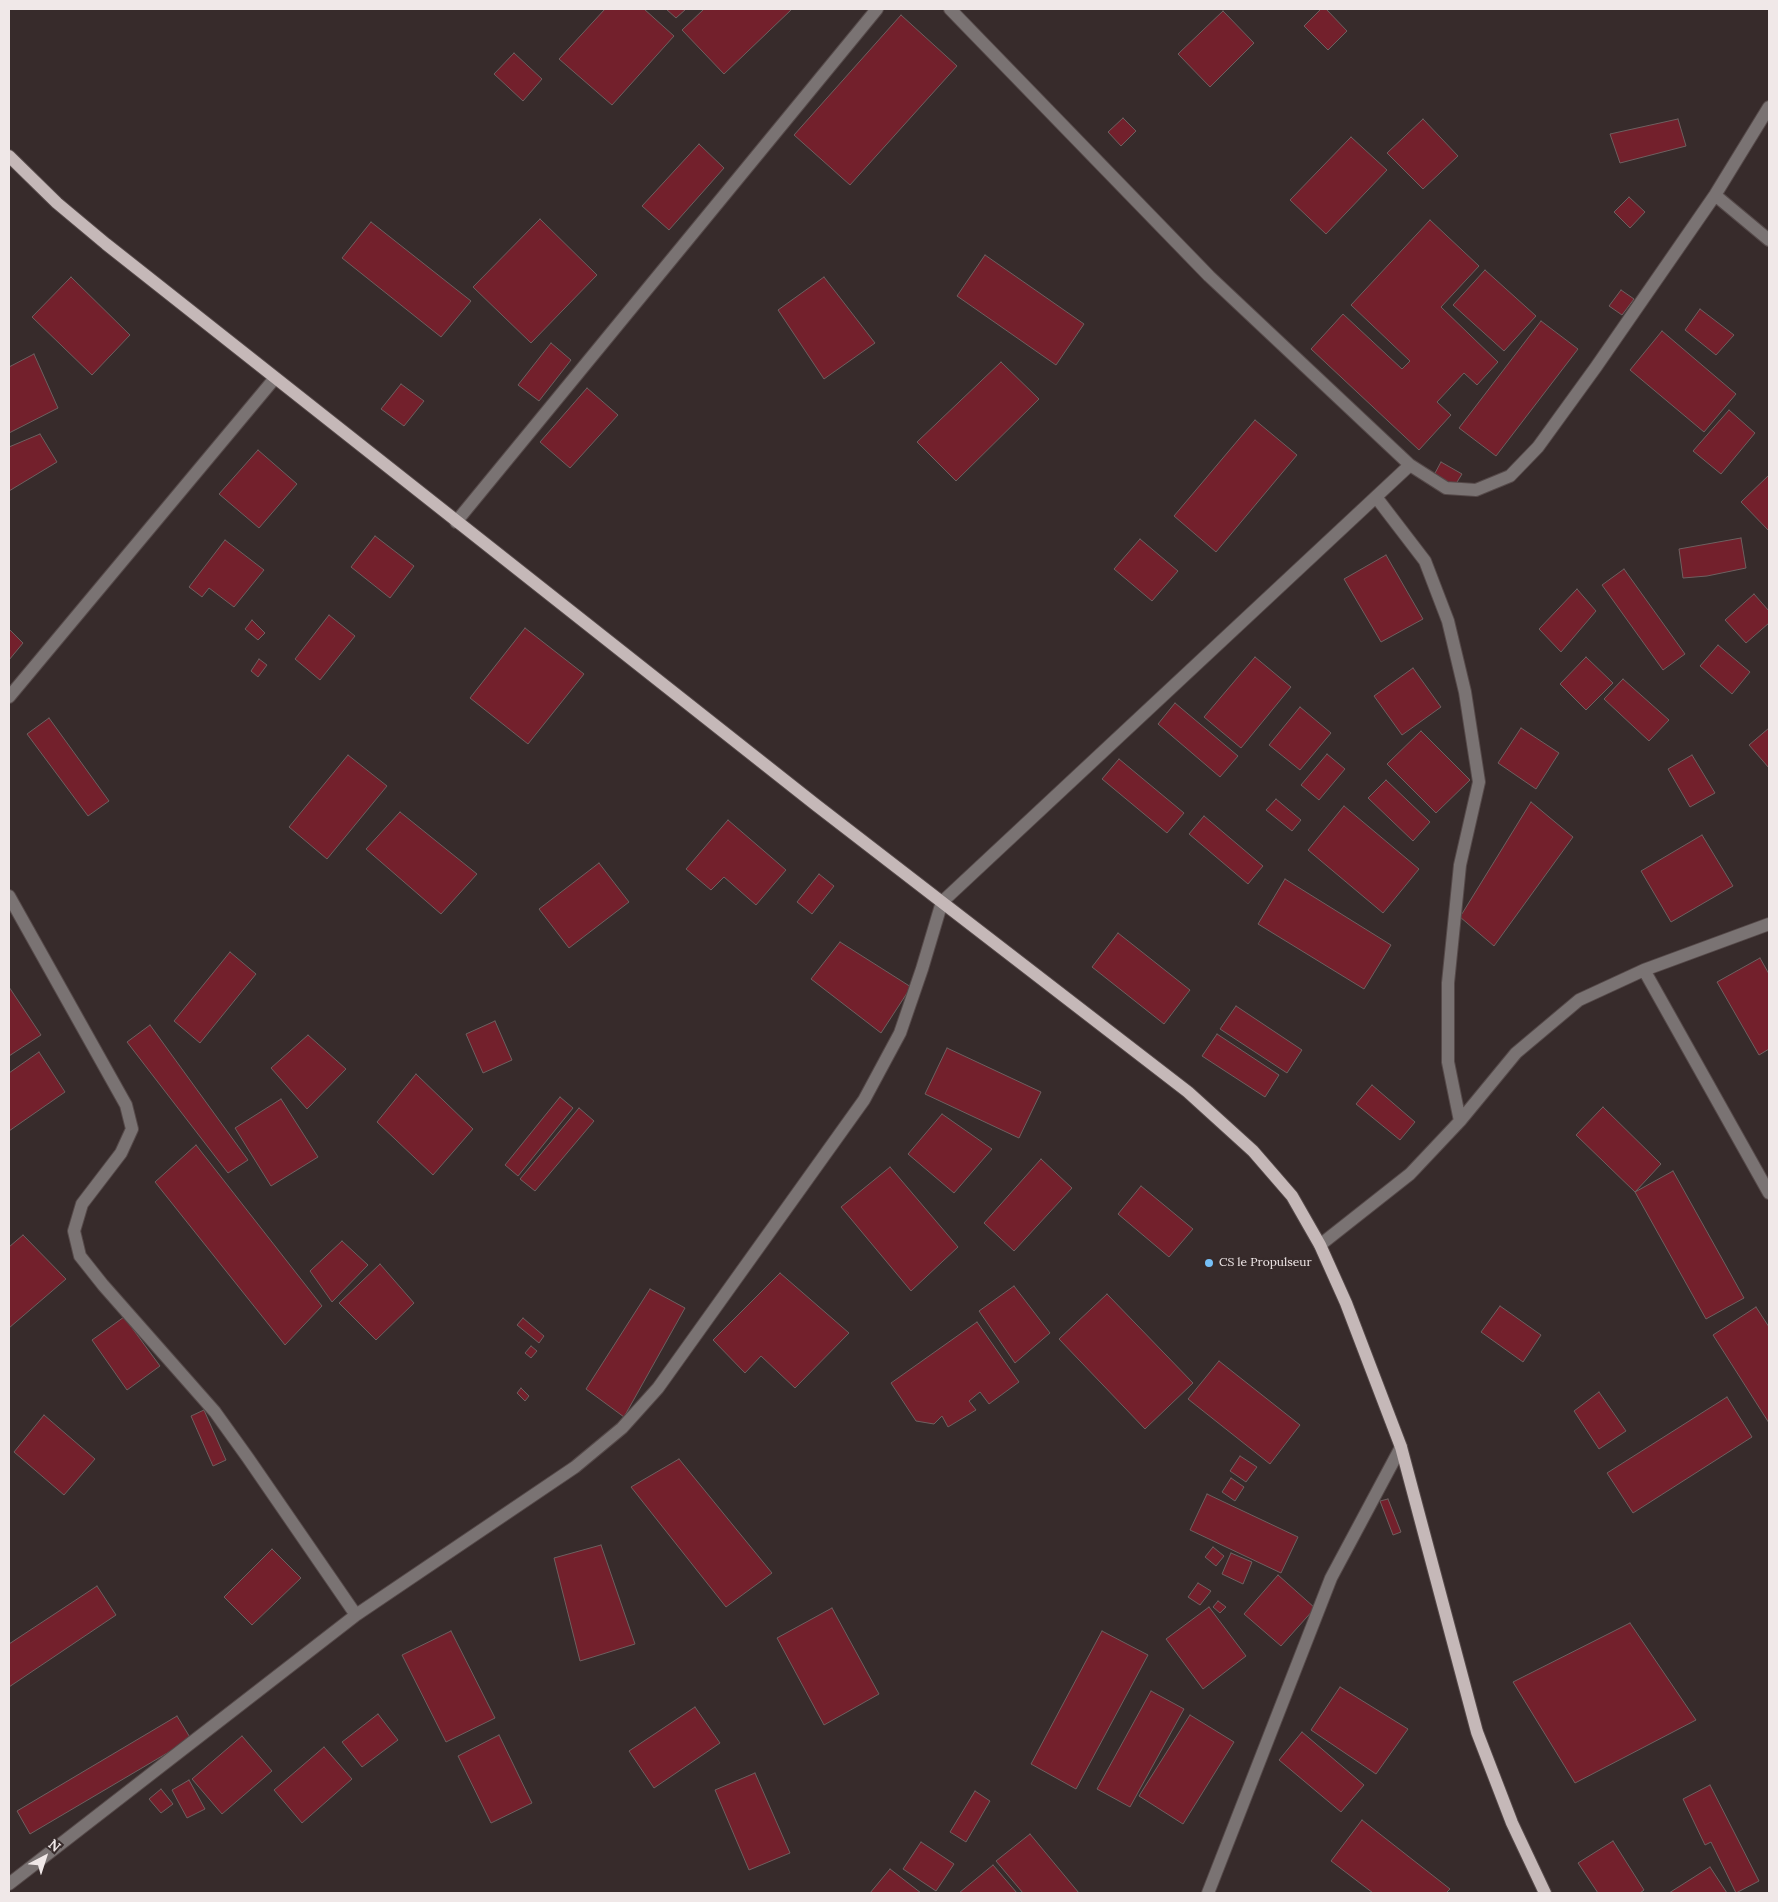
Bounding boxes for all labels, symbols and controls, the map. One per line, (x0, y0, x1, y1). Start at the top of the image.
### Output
place label: CS le Propulseur (1219, 1256, 1312, 1270)
marker: CS le Propulseur (1203, 1257, 1215, 1269)
north arrow (20, 1832, 70, 1882)
text: N (45, 1835, 65, 1856)

